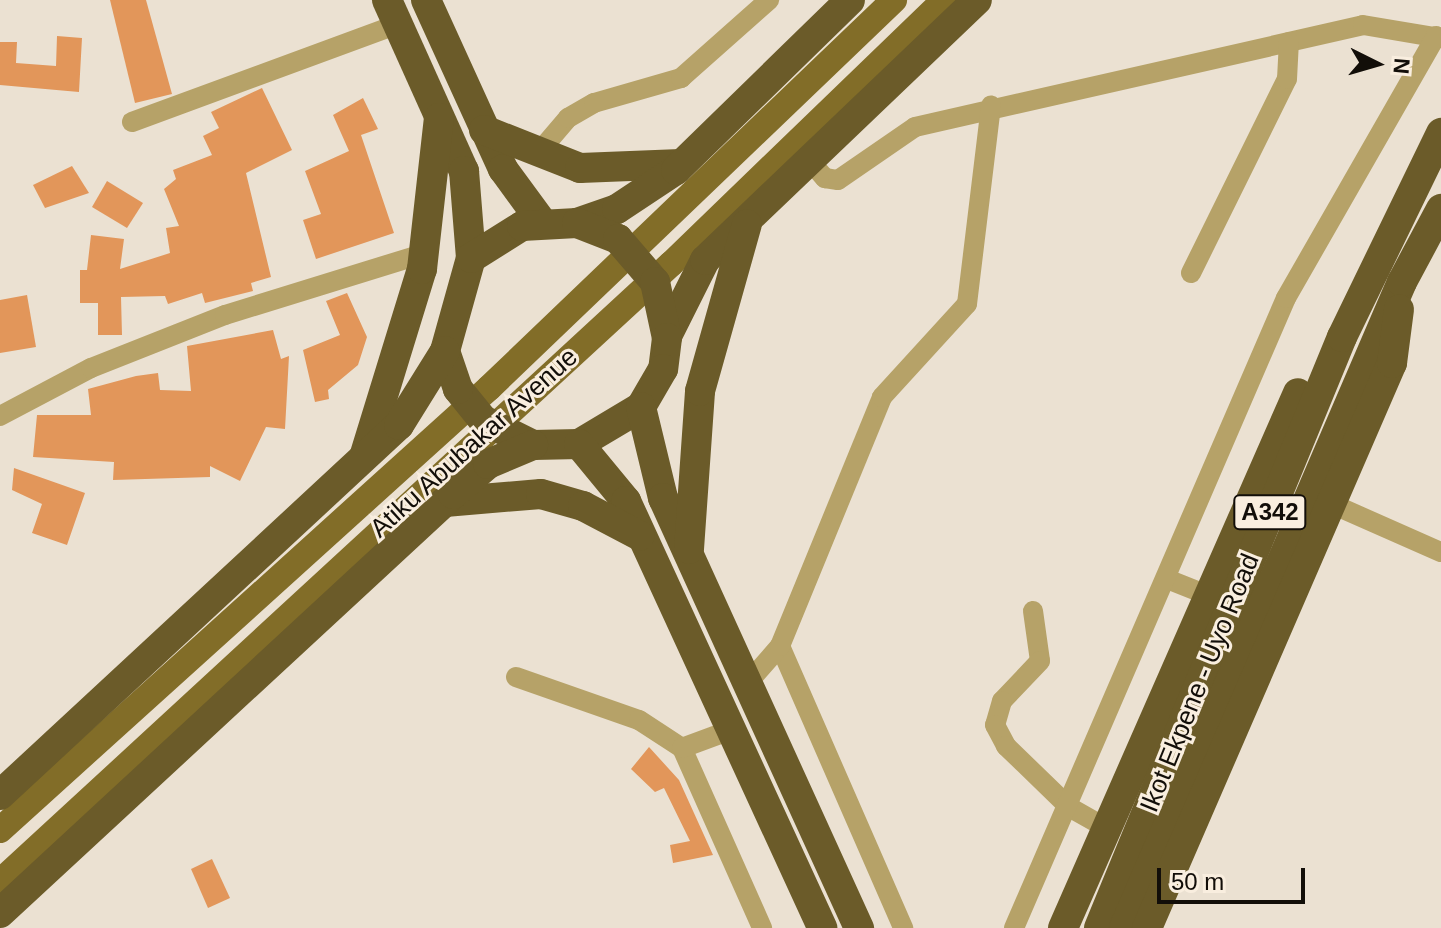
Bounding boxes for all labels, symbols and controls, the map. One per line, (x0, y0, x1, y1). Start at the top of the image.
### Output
north arrow (1337, 24, 1417, 104)
text: N (1388, 57, 1415, 75)
street label: Atiku Abubakar Avenue (363, 341, 585, 545)
road number: A342 (1232, 492, 1308, 532)
street label: Ikot Ekpene - Uyo Road (1134, 549, 1266, 817)
scale bar (1161, 852, 1309, 902)
text: 50 m (1171, 868, 1224, 895)

